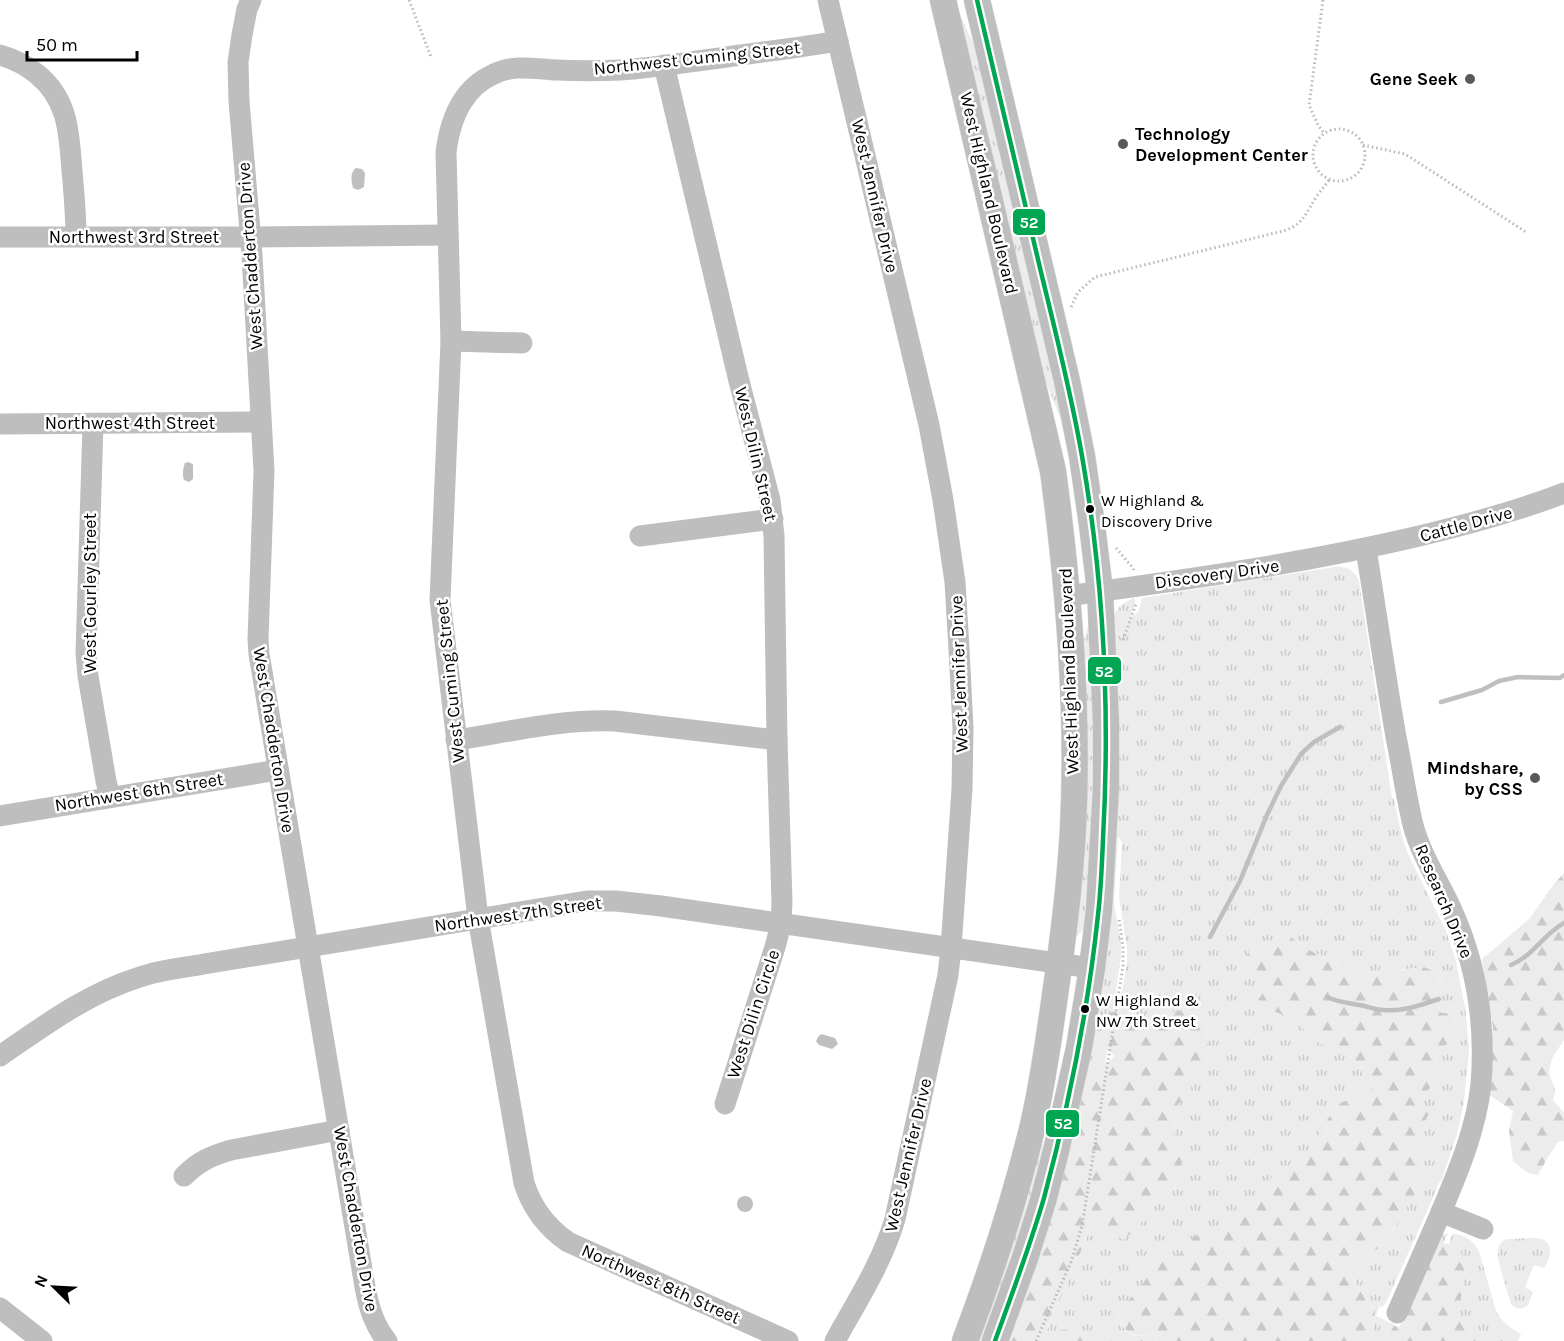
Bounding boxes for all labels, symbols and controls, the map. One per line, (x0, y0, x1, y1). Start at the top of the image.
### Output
scale bar (27, 24, 136, 62)
text: 50 m (36, 34, 78, 56)
street label: Northwest Cuming Street (592, 36, 802, 80)
place label: Gene Seek (1370, 68, 1458, 90)
marker: Gene Seek (1463, 72, 1477, 86)
street label: West Highland Boulevard (955, 90, 1023, 296)
street label: West Jennifer Drive (847, 117, 903, 275)
place label: Technology Development Center (1135, 123, 1308, 166)
marker: Technology Development Center (1116, 137, 1130, 151)
street label: West Chadderton Drive (232, 161, 268, 351)
line badge: 52 (1012, 208, 1046, 236)
text: 52 (1020, 213, 1039, 232)
street label: Northwest 3rd Street (49, 226, 220, 248)
street label: West Dilin Street (730, 385, 782, 524)
street label: Northwest 4th Street (45, 412, 215, 434)
place label: W Highland & Discovery Drive (1101, 491, 1212, 531)
street label: Cattle Drive (1417, 501, 1515, 547)
marker: W Highland & Discovery Drive (1084, 503, 1096, 515)
street label: West Gourley Street (79, 513, 101, 673)
street label: Discovery Drive (1153, 554, 1281, 594)
street label: West Highland Boulevard (1054, 567, 1084, 775)
street label: West Jennifer Drive (945, 595, 973, 753)
street label: West Cuming Street (430, 598, 470, 764)
street label: West Chadderton Drive (248, 645, 300, 835)
line badge: 52 (1087, 656, 1122, 685)
text: 52 (1095, 662, 1114, 681)
place label: Mindshare, by CSS (1427, 757, 1523, 800)
street label: Northwest 6th Street (53, 768, 225, 816)
marker: Mindshare, by CSS (1528, 771, 1542, 785)
street label: Research Drive (1410, 841, 1478, 961)
street label: Northwest 7th Street (433, 891, 603, 937)
street label: West Dilin Circle (722, 947, 784, 1081)
place label: W Highland & NW 7th Street (1096, 991, 1199, 1031)
marker: W Highland & NW 7th Street (1079, 1003, 1091, 1015)
street label: West Jennifer Drive (880, 1076, 936, 1234)
line badge: 52 (1045, 1109, 1080, 1138)
text: 52 (1054, 1114, 1073, 1133)
street label: West Chadderton Drive (329, 1125, 383, 1313)
street label: Northwest 8th Street (578, 1239, 744, 1329)
north arrow (24, 1257, 84, 1317)
text: N (30, 1272, 52, 1290)

